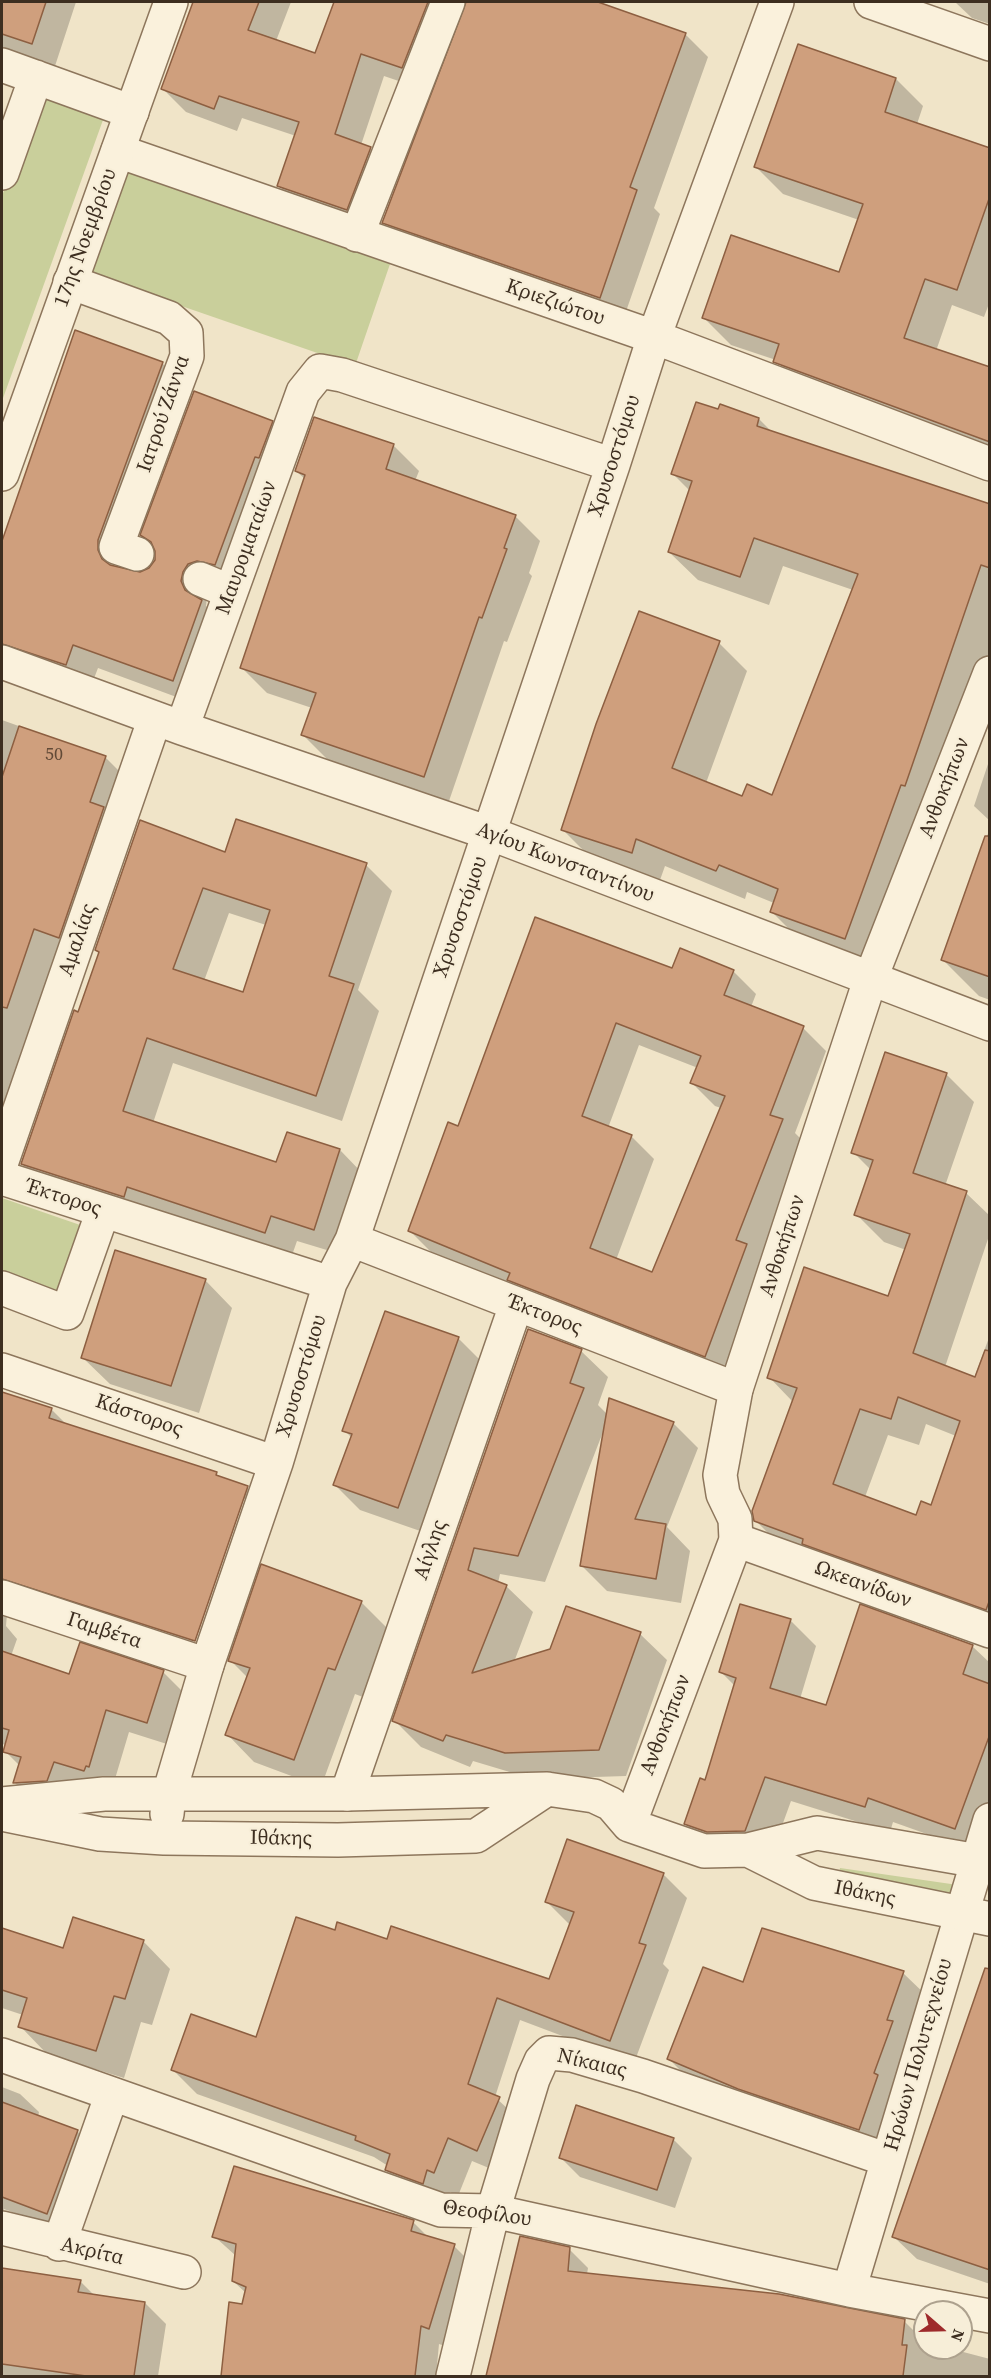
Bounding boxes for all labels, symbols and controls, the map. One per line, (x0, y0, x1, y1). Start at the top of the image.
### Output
street label: 17ης Νοεμβρίου (49, 165, 123, 311)
street label: Κριεζιώτου (502, 274, 608, 332)
street label: Ιατρού Ζάννα (132, 352, 196, 476)
street label: Χρυσοστόμου (583, 392, 647, 520)
street label: Μαυροματαίων (211, 478, 283, 618)
street label: Ανθοκήπων (914, 734, 976, 842)
house number: 50 (45, 744, 63, 766)
street label: Αγίου Κωνσταντίνου (473, 818, 657, 908)
street label: Χρυσοστόμου (429, 853, 493, 981)
street label: Αμαλίας (54, 900, 102, 980)
street label: Έκτορος (21, 1174, 105, 1222)
street label: Ανθοκήπων (755, 1192, 811, 1300)
street label: Έκτορος (502, 1289, 586, 1341)
street label: Χρυσοστόμου (271, 1312, 333, 1440)
street label: Κάστορος (92, 1389, 186, 1443)
street label: Αίγλης (409, 1517, 453, 1583)
street label: Ωκεανίδων (811, 1556, 915, 1614)
street label: Γαμβέτα (63, 1607, 145, 1655)
street label: Ανθοκήπων (635, 1671, 697, 1779)
street label: Ιθάκης (250, 1826, 312, 1852)
street label: Ιθάκης (832, 1876, 898, 1912)
street label: Ηρώων Πολυτεχνείου (879, 1956, 959, 2154)
street label: Νίκαιας (555, 2044, 629, 2084)
street label: Θεοφίλου (441, 2195, 533, 2233)
street label: Ακρίτα (58, 2233, 126, 2271)
north arrow (913, 2300, 973, 2360)
text: N (946, 2326, 970, 2345)

